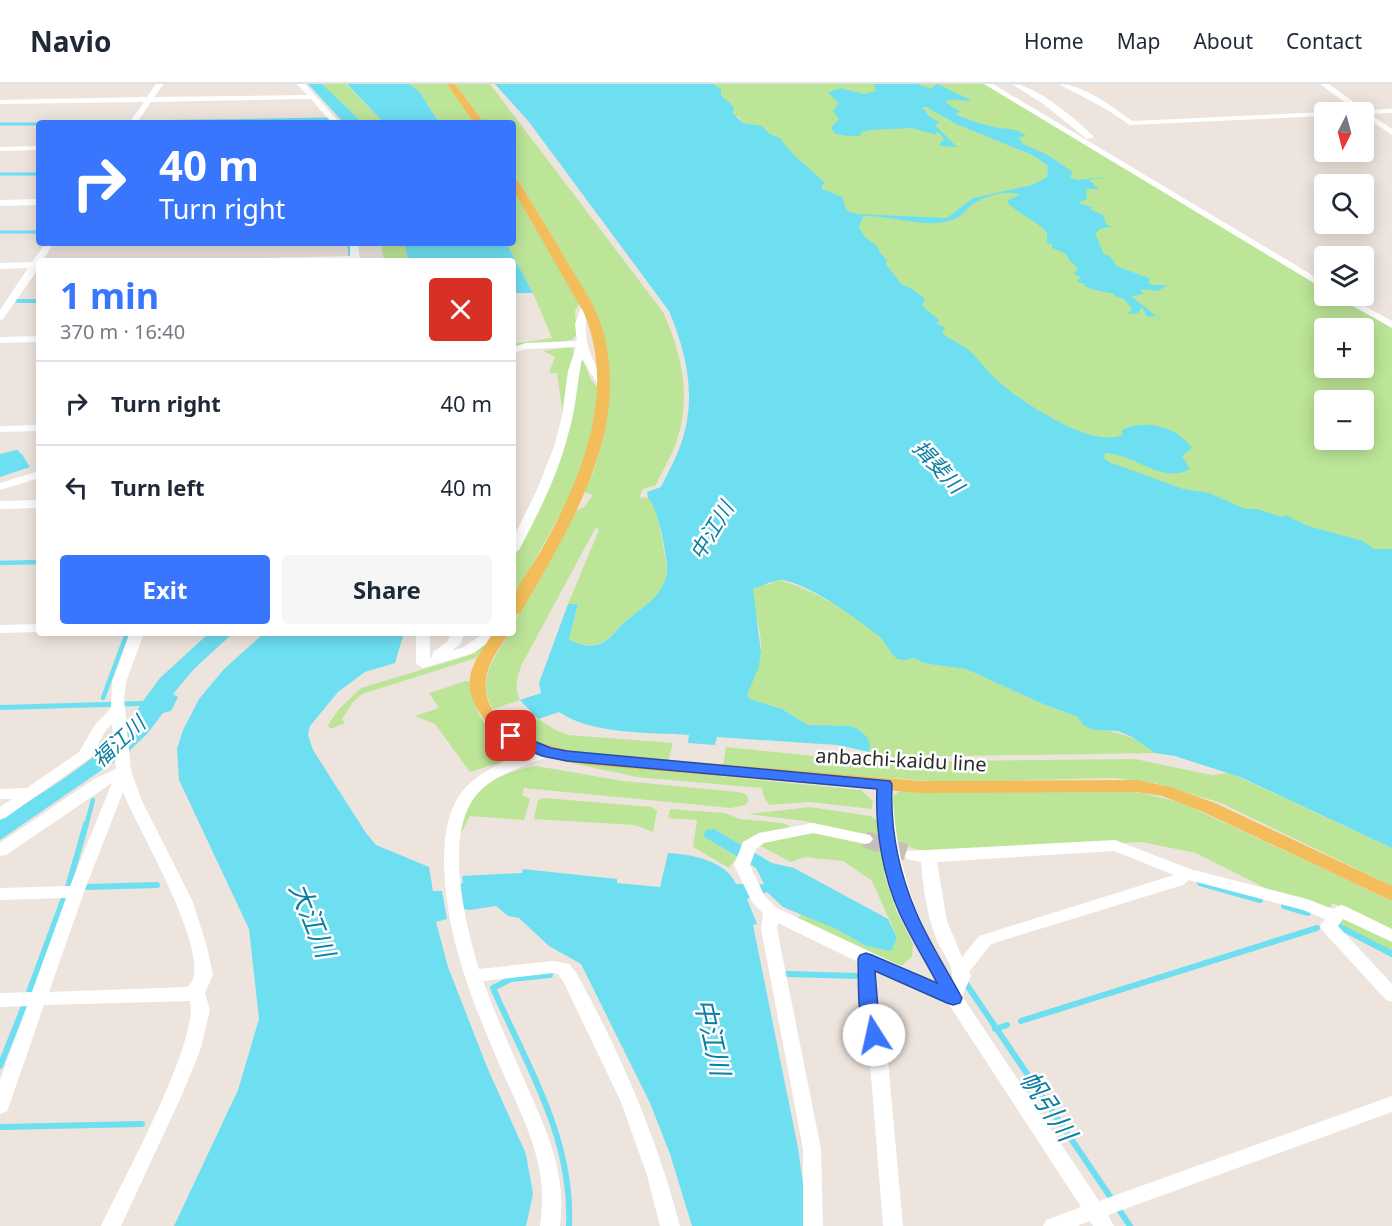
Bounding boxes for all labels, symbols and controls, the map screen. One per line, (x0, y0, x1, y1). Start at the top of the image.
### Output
text: Navio (30, 22, 111, 60)
text: Home (1024, 27, 1084, 55)
text: Map (1117, 27, 1160, 55)
text: About (1193, 27, 1253, 55)
text: Contact (1286, 27, 1362, 55)
north arrow (1314, 102, 1374, 162)
map controls (1314, 102, 1374, 450)
text: 40 m (159, 136, 259, 193)
icon: right (60, 144, 138, 222)
button: search (1314, 174, 1374, 234)
text: Turn right (159, 190, 285, 227)
button: layers (1314, 246, 1374, 306)
text: 1 min (60, 271, 159, 320)
button: close (429, 278, 492, 341)
text: 370 m · 16:40 (60, 318, 185, 345)
button: + (1314, 318, 1374, 378)
icon: right (60, 387, 93, 420)
text: Turn right (111, 388, 221, 418)
text: 40 m (441, 388, 492, 418)
button: − (1314, 390, 1374, 450)
water label: 揖斐川 (907, 434, 972, 500)
icon: left (60, 471, 93, 504)
text: Turn left (111, 472, 205, 502)
text: 40 m (441, 472, 492, 502)
water label: 中江川 (683, 495, 740, 565)
button: Exit (60, 555, 270, 624)
button: Share (282, 555, 492, 624)
water label: 福江川 (86, 708, 152, 773)
pin (485, 710, 536, 761)
icon: arrive (494, 719, 527, 752)
street label: anbachi-kaidu line (815, 742, 987, 777)
water label: 大江川 (282, 877, 345, 965)
water label: 中江川 (687, 995, 740, 1082)
position arrow (842, 1003, 906, 1067)
water label: 帆引川 (1012, 1063, 1087, 1150)

